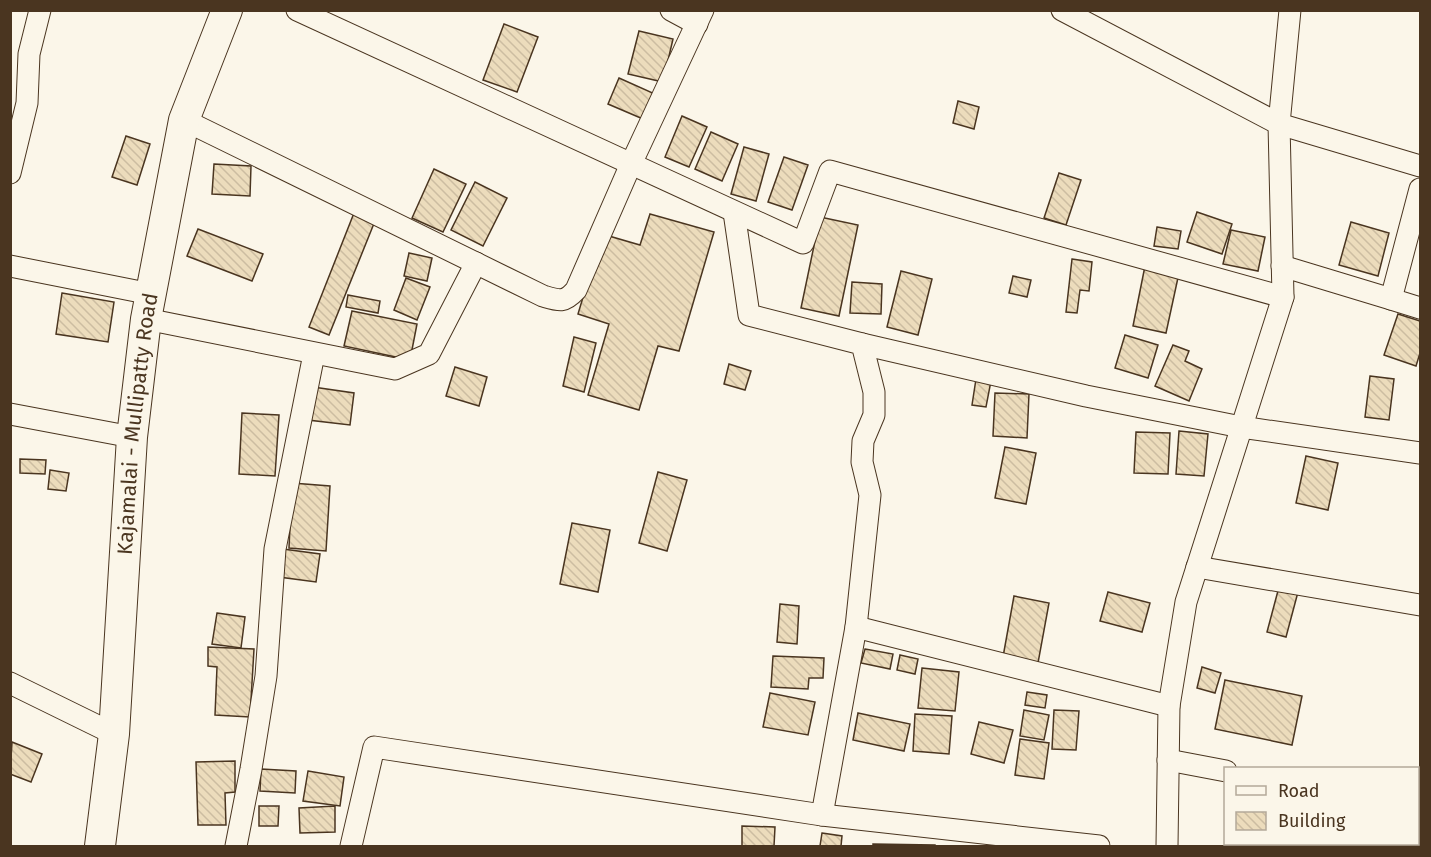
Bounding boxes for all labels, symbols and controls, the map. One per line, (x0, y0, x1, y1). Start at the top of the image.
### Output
street label: Kajamalai - Mullipatty Road (112, 291, 164, 556)
legend (1224, 767, 1419, 845)
text: Road (1278, 780, 1320, 802)
text: Building (1278, 810, 1346, 832)

